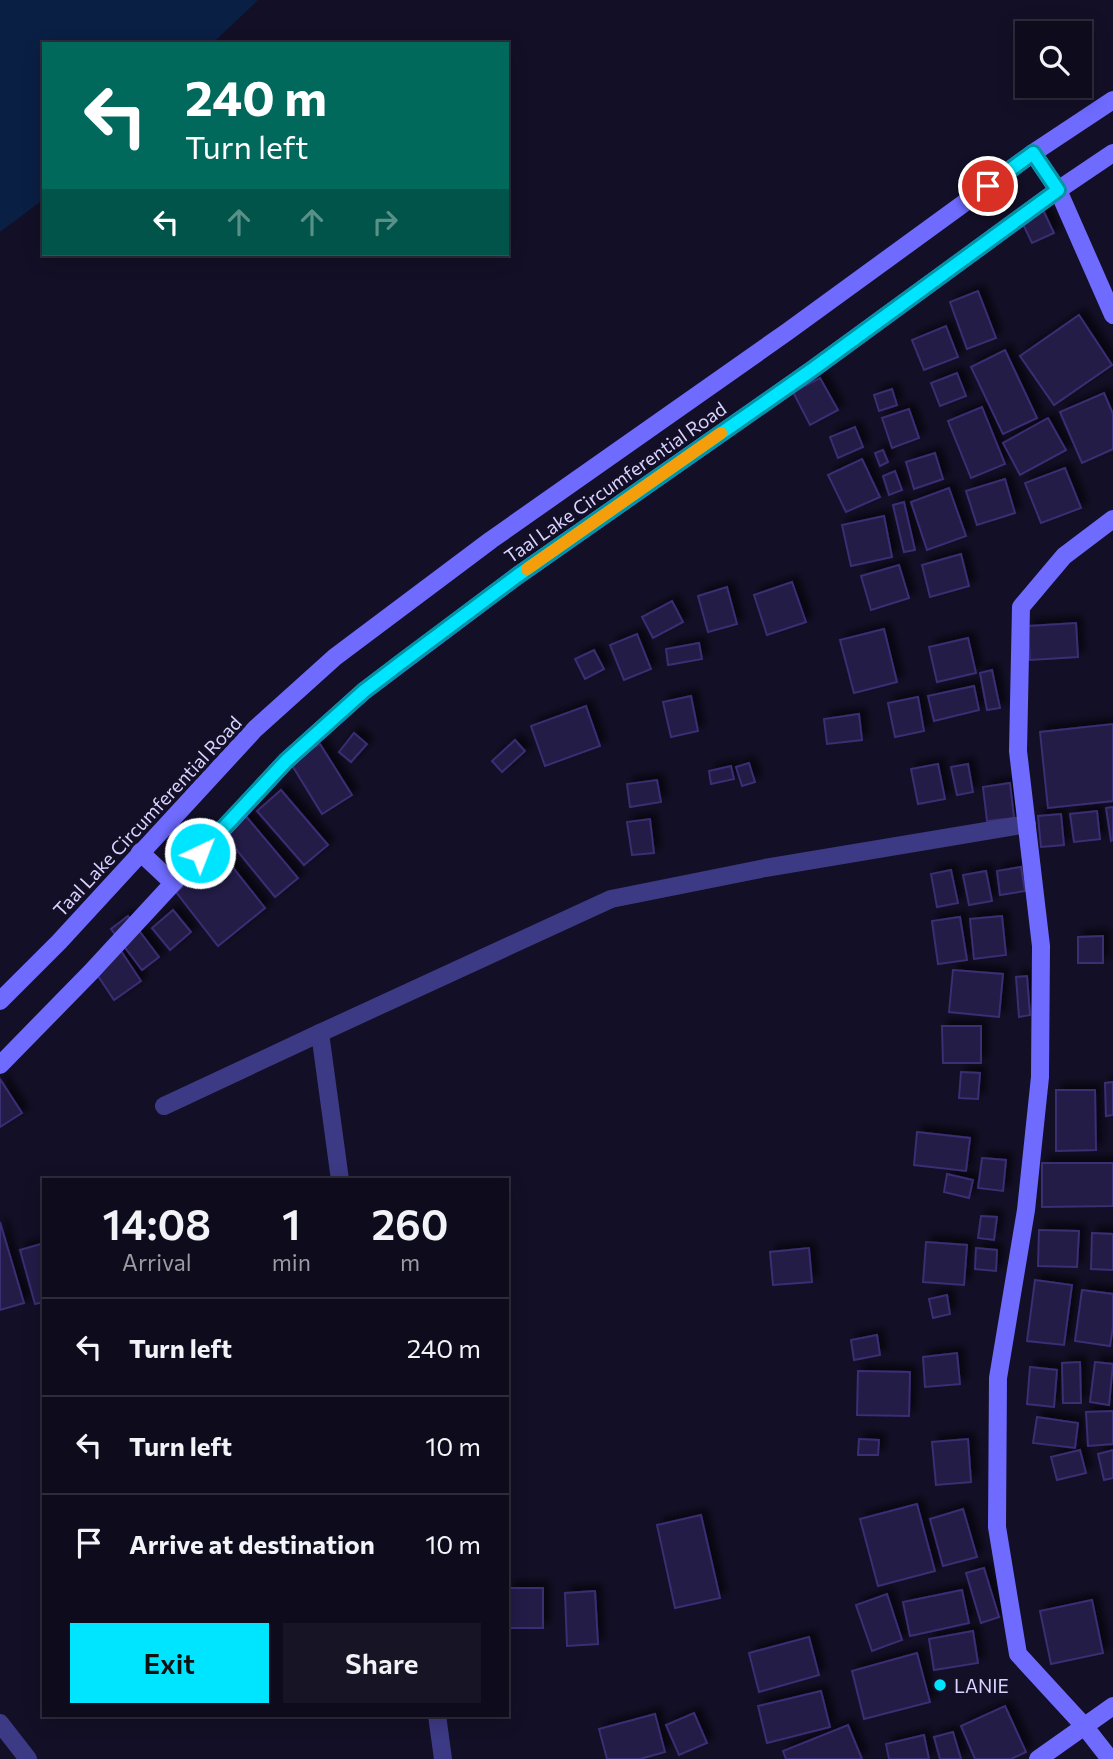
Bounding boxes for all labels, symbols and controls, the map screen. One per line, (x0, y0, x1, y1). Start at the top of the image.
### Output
map controls (1015, 21, 1092, 98)
button: search (1015, 21, 1092, 98)
text: 240 m (185, 66, 327, 126)
icon: left (70, 70, 161, 161)
text: Turn left (185, 126, 309, 166)
pin (958, 156, 1018, 216)
icon: arrive (969, 167, 1007, 205)
icon: left (147, 203, 185, 241)
icon: ahead (220, 203, 258, 241)
icon: ahead (293, 203, 331, 241)
icon: right (366, 203, 404, 241)
street label: Taal Lake Circumferential Road (500, 396, 730, 568)
street label: Taal Lake Circumferential Road (48, 711, 246, 921)
position arrow (163, 816, 237, 890)
text: 14:08 (103, 1197, 211, 1249)
text: 1 (282, 1197, 301, 1249)
text: 260 (371, 1197, 448, 1249)
text: Arrival (122, 1248, 192, 1276)
text: min (272, 1248, 311, 1276)
text: m (400, 1248, 420, 1276)
icon: left (70, 1328, 108, 1366)
text: Turn left (129, 1332, 232, 1363)
text: 240 m (407, 1332, 481, 1363)
icon: left (70, 1426, 108, 1464)
text: Turn left (129, 1430, 232, 1461)
text: 10 m (425, 1430, 481, 1461)
icon: arrive (70, 1524, 108, 1562)
text: Arrive at destination (129, 1528, 375, 1559)
text: 10 m (425, 1528, 481, 1559)
button: Exit (70, 1623, 269, 1703)
button: Share (283, 1623, 481, 1703)
place label: LANIE (954, 1674, 1009, 1697)
marker: LANIE (932, 1677, 948, 1693)

